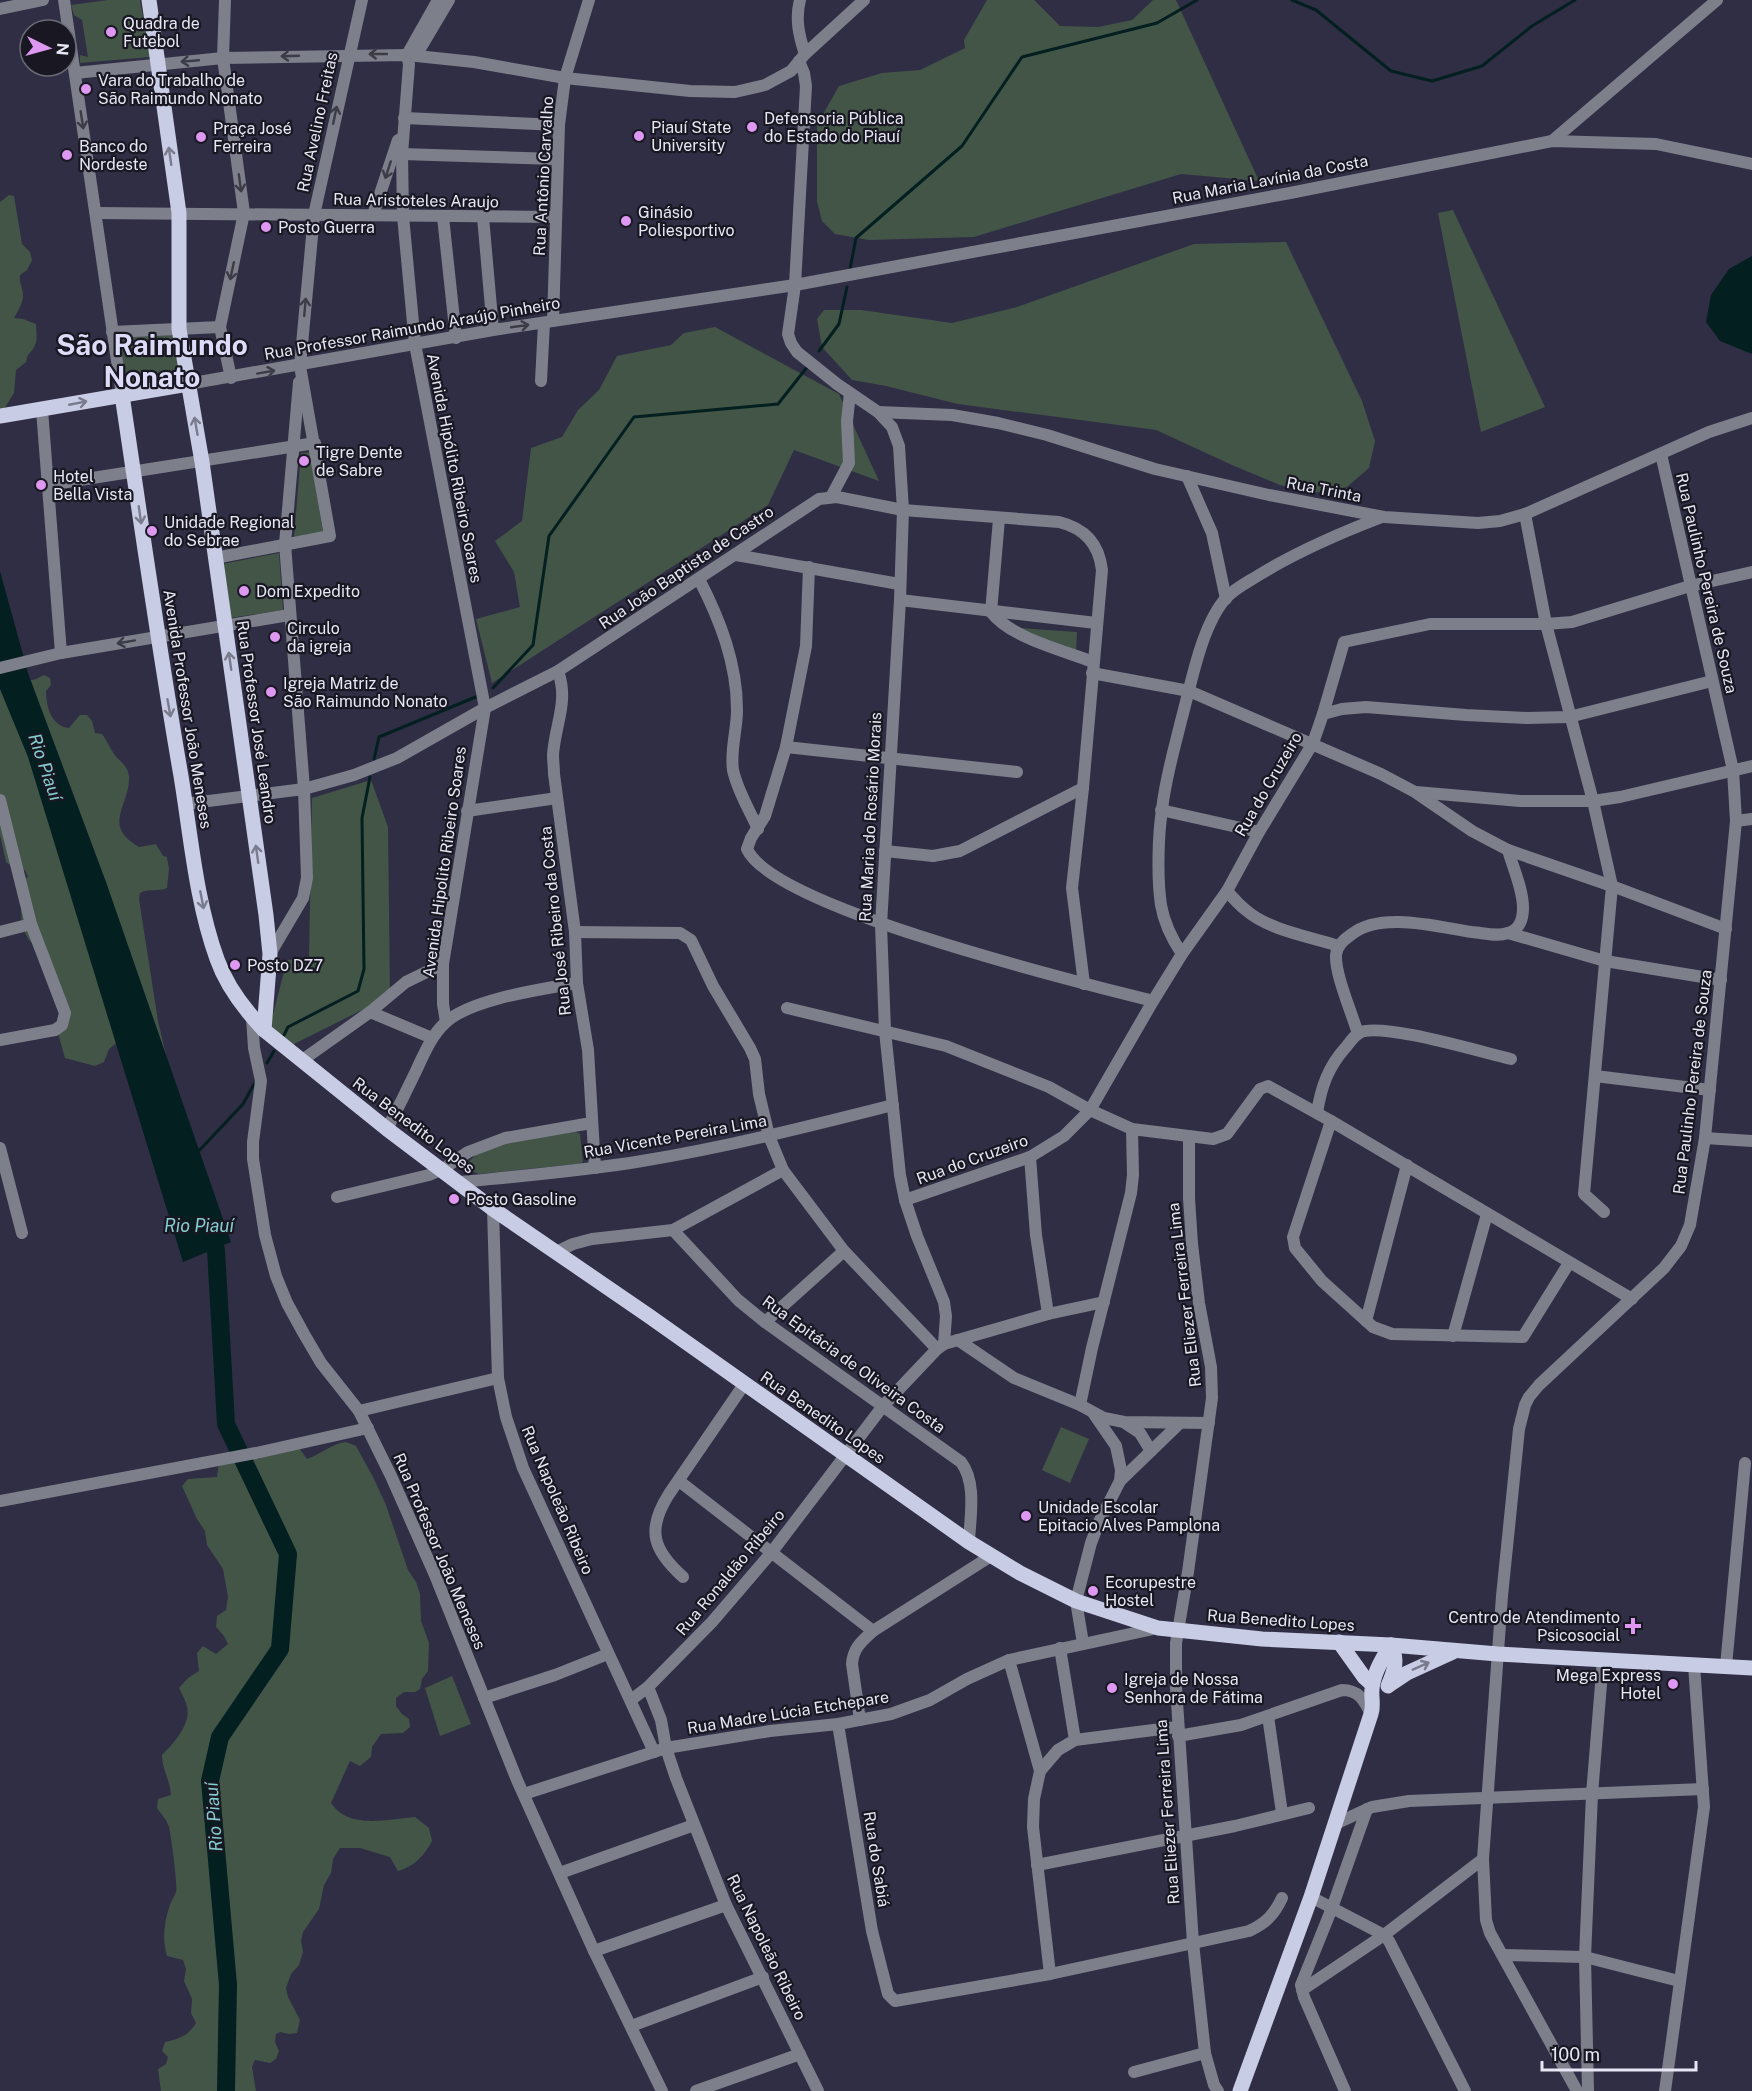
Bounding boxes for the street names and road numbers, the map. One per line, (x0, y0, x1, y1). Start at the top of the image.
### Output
street label: Rua Avelino Freitas (293, 50, 342, 194)
street label: Rua Antônio Carvalho (530, 96, 557, 256)
street label: Rua Maria Lavínia da Costa (1171, 151, 1370, 208)
street label: Rua Aristoteles Araujo (333, 190, 499, 211)
street label: Rua Professor Raimundo Araújo Pinheiro (263, 293, 562, 364)
street label: Avenida Hipólito Ribeiro Soares (423, 352, 486, 584)
street label: Rua Paulinho Pereira de Souza (1672, 471, 1741, 695)
street label: Rua Trinta (1285, 473, 1363, 506)
street label: Rua João Baptista de Castro (595, 502, 777, 633)
street label: Avenida Professor João Meneses (159, 588, 216, 830)
street label: Rua Professor José Leandro (233, 619, 280, 825)
street label: Rua Maria do Rosário Morais (856, 712, 885, 923)
street label: Rua do Cruzeiro (1231, 729, 1306, 840)
street label: Avenida Hipolito Ribeiro Soares (419, 745, 470, 979)
street label: Rua José Ribeiro da Costa (536, 825, 575, 1017)
street label: Rua Paulinho Pereira de Souza (1669, 969, 1716, 1195)
street label: Rua Benedito Lopes (349, 1073, 478, 1177)
street label: Rua Vicente Pereira Lima (582, 1111, 768, 1162)
street label: Rua do Cruzeiro (914, 1130, 1031, 1188)
street label: Rua Eliezer Ferreira Lima (1164, 1202, 1205, 1388)
street label: Rua Epitácia de Oliveira Costa (759, 1292, 949, 1437)
street label: Rua Benedito Lopes (757, 1367, 889, 1468)
street label: Rua Napoleão Ribeiro (518, 1423, 598, 1577)
street label: Rua Professor João Meneses (389, 1450, 490, 1652)
street label: Rua Ronaldão Ribeiro (672, 1505, 789, 1639)
street label: Rua Benedito Lopes (1207, 1606, 1355, 1635)
street label: Rua Madre Lúcia Etchepare (686, 1687, 890, 1738)
street label: Rua Eliezer Ferreira Lima (1152, 1719, 1183, 1905)
street label: Rua do Sabiá (860, 1810, 893, 1908)
street label: Rua Napoleão Ribeiro (723, 1871, 810, 2023)

